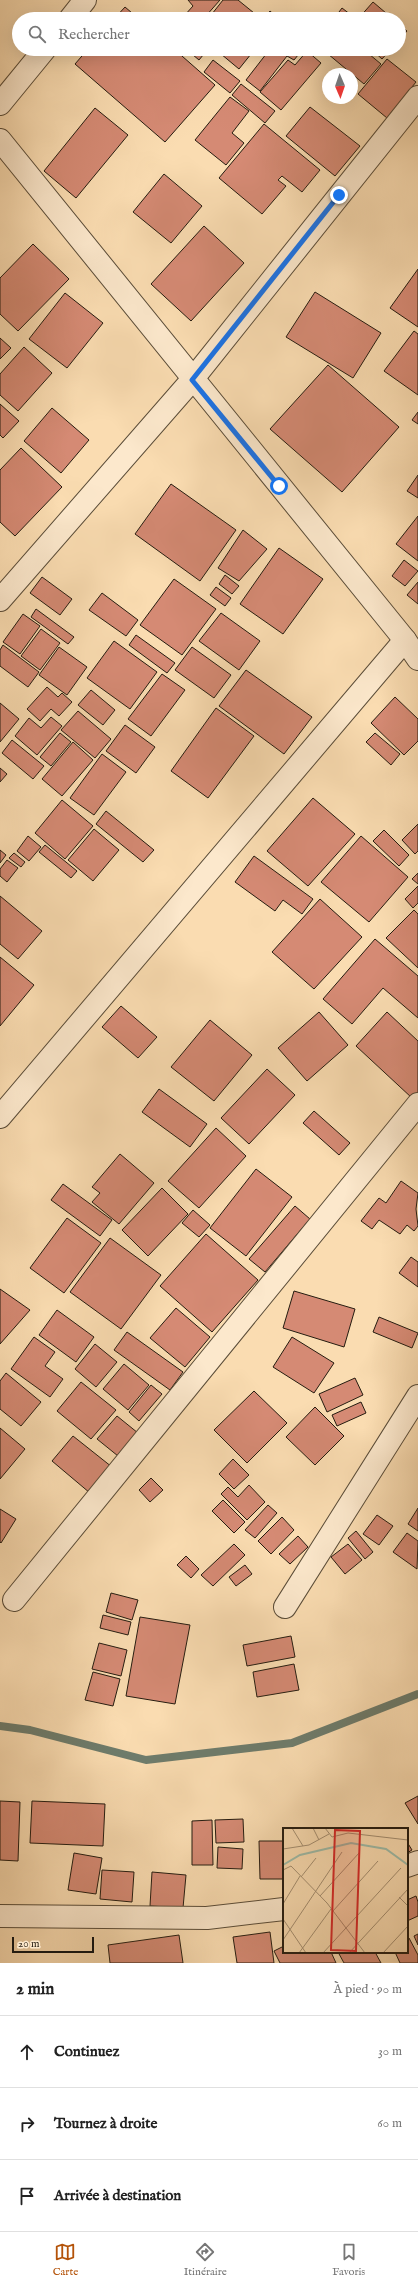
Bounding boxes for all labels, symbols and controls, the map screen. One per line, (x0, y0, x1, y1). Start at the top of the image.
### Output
search box (12, 12, 406, 56)
icon: search (26, 23, 48, 45)
text: Rechercher (58, 25, 130, 44)
north arrow (322, 68, 358, 104)
route end (330, 186, 348, 204)
route start (270, 477, 288, 495)
inset map (283, 1828, 408, 1953)
scale bar (12, 1935, 94, 1954)
text: 20 m (18, 1937, 39, 1951)
text: 2 min (16, 1979, 54, 2000)
text: À pied · 90 m (334, 1981, 402, 1998)
icon: ahead (16, 2041, 38, 2063)
text: Continuez (54, 2042, 119, 2061)
text: 30 m (378, 2043, 402, 2060)
icon: right (16, 2113, 38, 2135)
text: Tournez à droite (54, 2114, 157, 2133)
text: 60 m (377, 2115, 402, 2132)
icon: arrive (16, 2185, 38, 2207)
text: Arrivée à destination (54, 2186, 181, 2205)
tab: Carte (53, 2241, 78, 2279)
tab: Itinéraire (184, 2241, 227, 2279)
tab: Favoris (332, 2241, 365, 2279)

